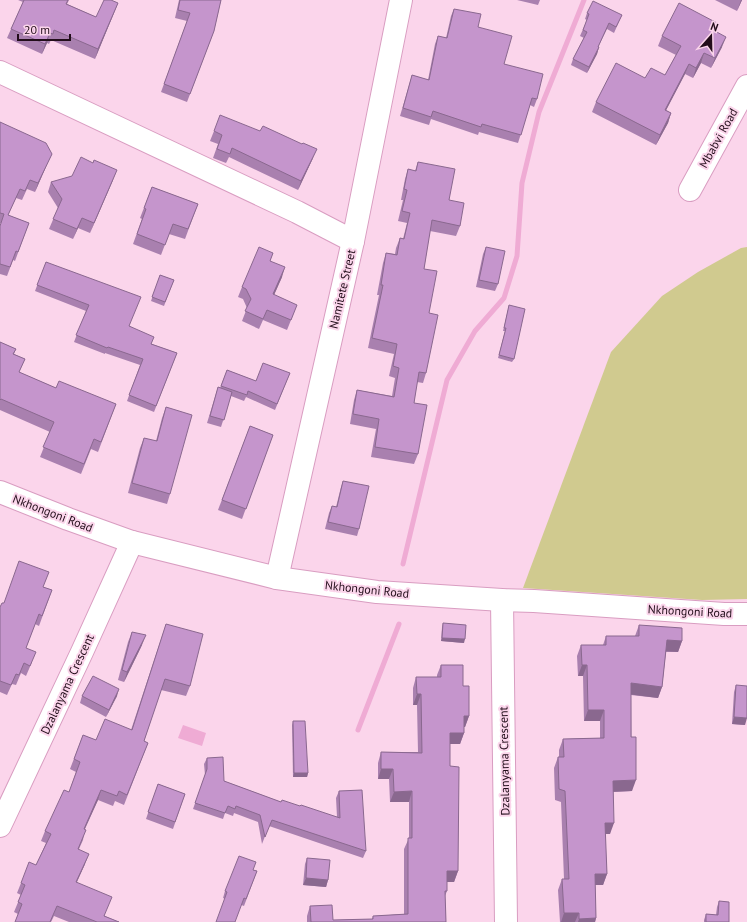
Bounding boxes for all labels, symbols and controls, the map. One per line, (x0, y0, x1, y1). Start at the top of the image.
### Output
scale bar (18, 16, 70, 42)
north arrow (691, 16, 731, 56)
text: N (709, 19, 720, 34)
text: 20 m (24, 22, 50, 37)
street label: Mbabvi Road (695, 106, 741, 170)
street label: Namitete Street (326, 248, 358, 330)
street label: Nkhongoni Road (11, 491, 95, 535)
street label: Nkhongoni Road (324, 577, 410, 601)
street label: Nkhongoni Road (647, 601, 733, 621)
street label: Dzalanyama Crescent (37, 631, 97, 737)
street label: Dzalanyama Crescent (496, 706, 512, 816)

